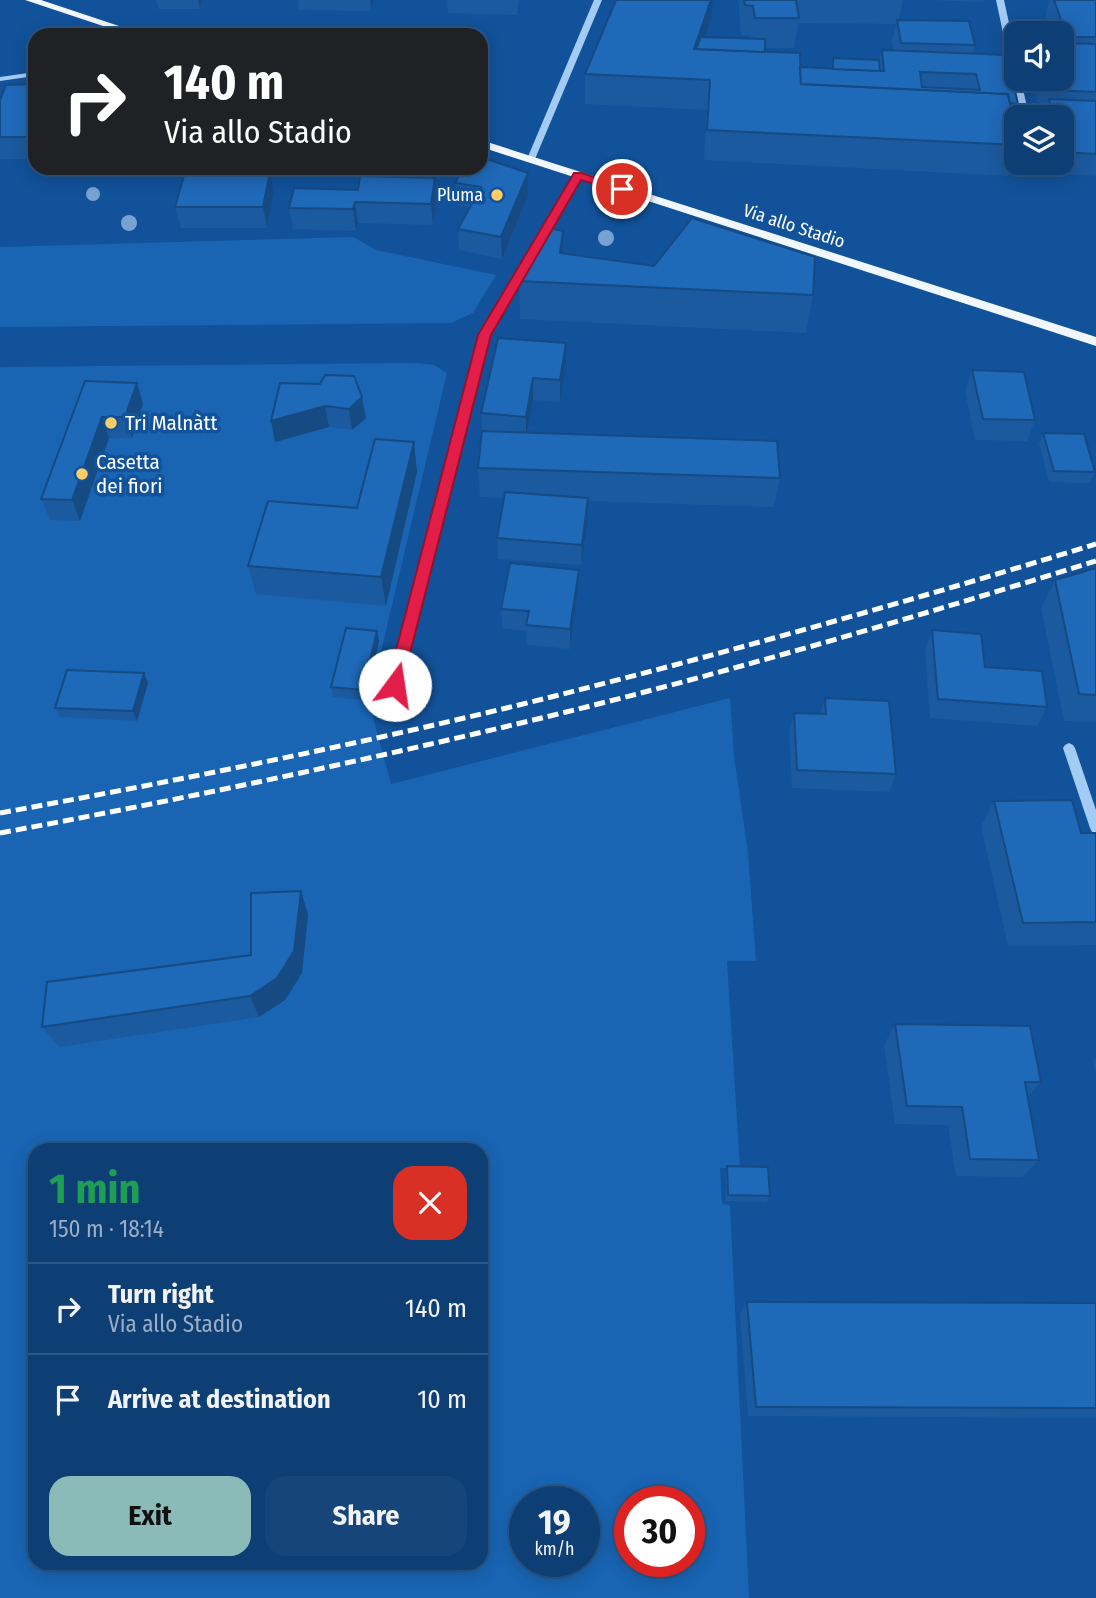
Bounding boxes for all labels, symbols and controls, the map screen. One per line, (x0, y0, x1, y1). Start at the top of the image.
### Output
map controls (1004, 21, 1074, 175)
button: sound (1004, 21, 1074, 91)
text: 140 m (164, 53, 284, 112)
icon: right (49, 56, 140, 147)
button: layers (1004, 105, 1074, 175)
text: Via allo Stadio (164, 113, 352, 151)
pin (592, 159, 652, 219)
icon: arrive (603, 170, 641, 208)
place label: Pluma (437, 184, 483, 206)
marker: Pluma (489, 187, 505, 203)
street label: Via allo Stadio (740, 199, 848, 253)
place label: Tri Malnàtt (125, 410, 217, 436)
marker: Tri Malnàtt (103, 415, 119, 431)
place label: Casetta dei fiori (96, 449, 163, 499)
marker: Casetta dei fiori (74, 466, 90, 482)
position arrow (358, 648, 432, 722)
text: 1 min (49, 1164, 140, 1214)
button: close (393, 1166, 467, 1240)
text: 150 m · 18:14 (49, 1215, 164, 1243)
text: Turn right (108, 1279, 214, 1310)
icon: right (49, 1290, 87, 1328)
text: 140 m (405, 1293, 467, 1324)
text: Via allo Stadio (108, 1310, 243, 1338)
icon: arrive (49, 1381, 87, 1419)
text: Arrive at destination (108, 1384, 331, 1415)
text: 10 m (417, 1384, 467, 1415)
button: Exit (49, 1476, 251, 1556)
button: Share (265, 1476, 467, 1556)
speed limit sign: 30 (614, 1486, 705, 1577)
text: 19 (538, 1501, 571, 1543)
text: km/h (534, 1538, 575, 1560)

